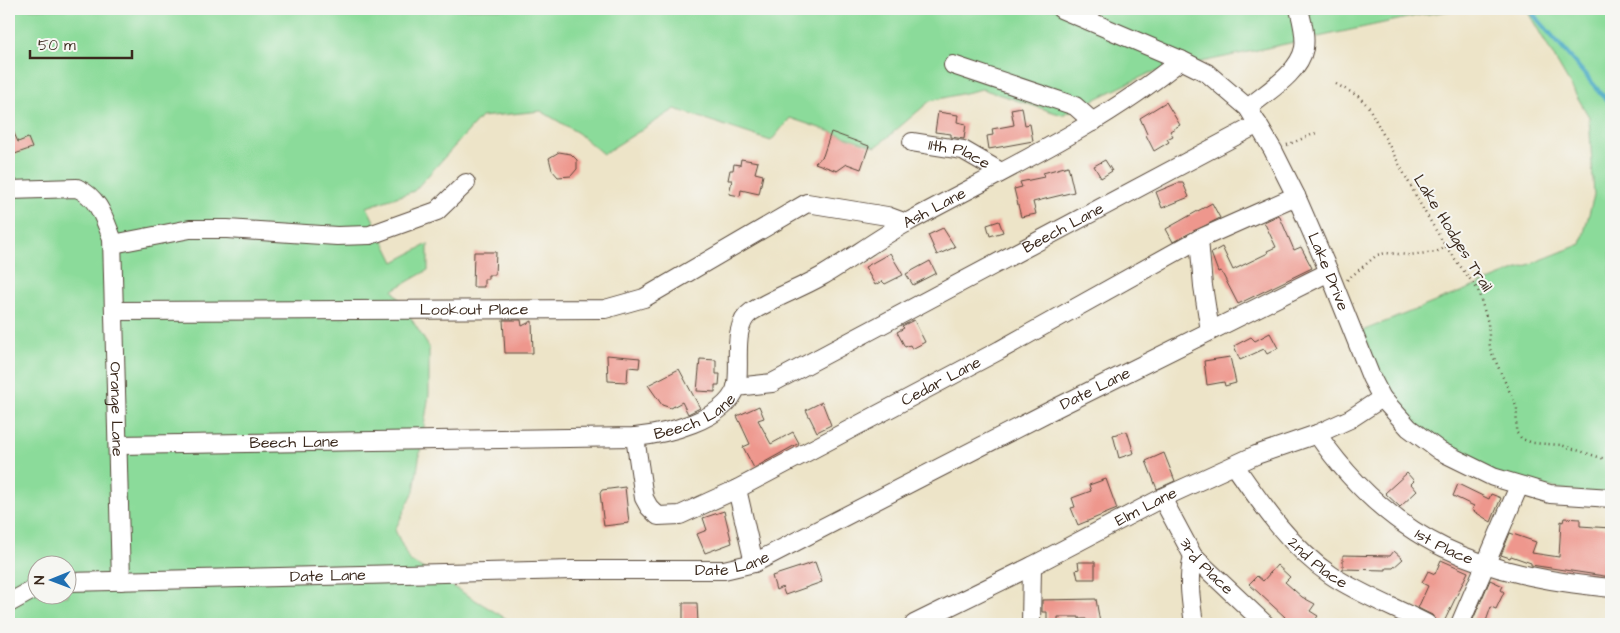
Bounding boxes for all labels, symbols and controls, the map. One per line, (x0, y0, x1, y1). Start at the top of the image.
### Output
scale bar (30, 28, 132, 60)
text: 50 m (38, 35, 76, 56)
street label: 11th Place (927, 134, 994, 175)
street label: Lake Hodges Trail (1407, 170, 1498, 296)
street label: Ash Lane (899, 182, 970, 234)
street label: Beech Lane (1019, 197, 1108, 259)
street label: Lake Drive (1302, 229, 1355, 314)
street label: Lookout Place (420, 298, 529, 321)
street label: Cedar Lane (897, 351, 985, 411)
street label: Orange Lane (104, 361, 129, 457)
street label: Date Lane (1056, 362, 1134, 415)
street label: Beech Lane (652, 389, 741, 445)
street label: Beech Lane (249, 431, 339, 454)
street label: Elm Lane (1111, 482, 1181, 532)
street label: 1st Place (1410, 523, 1477, 570)
street label: 2nd Place (1283, 532, 1352, 594)
street label: 3rd Place (1174, 534, 1238, 600)
street label: Date Lane (695, 546, 774, 582)
north arrow (28, 556, 78, 606)
street label: Date Lane (290, 564, 366, 588)
text: N (30, 575, 50, 585)

